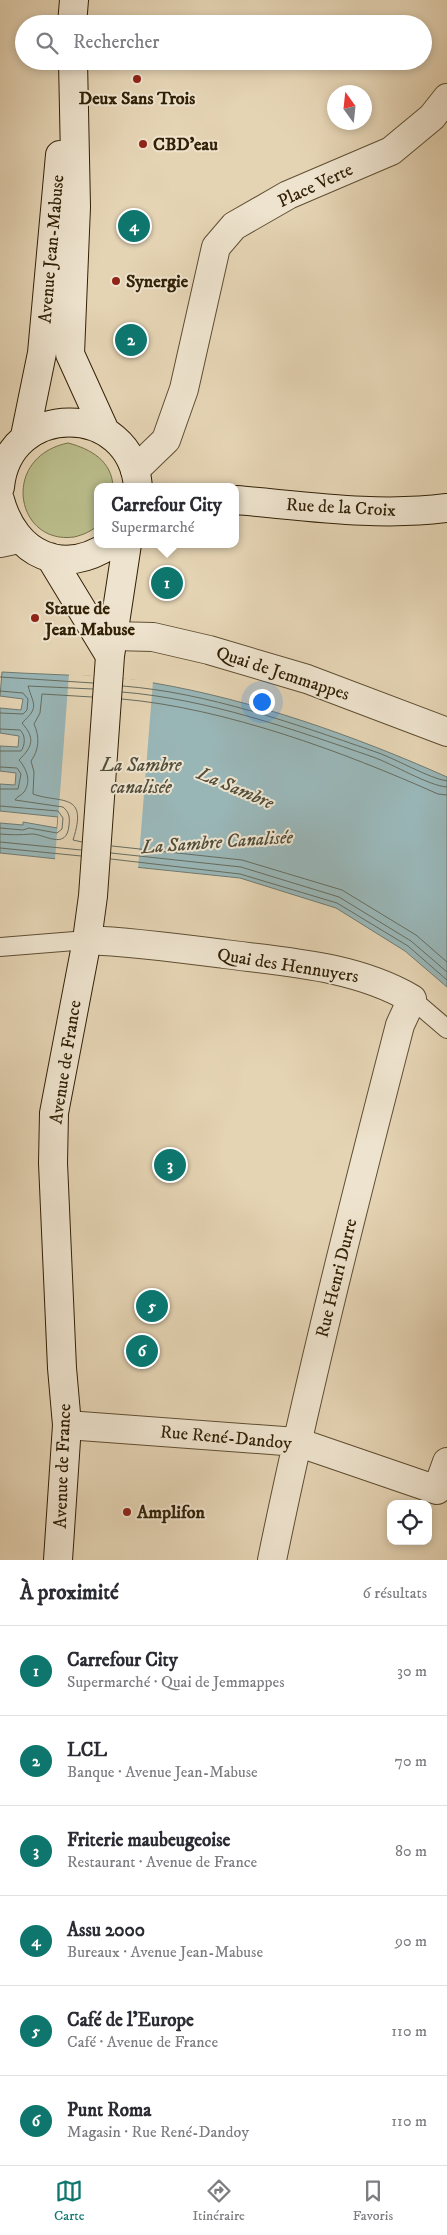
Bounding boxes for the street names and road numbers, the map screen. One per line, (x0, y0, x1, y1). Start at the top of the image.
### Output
street label: Place Verte (274, 159, 356, 213)
street label: Avenue Jean-Mabuse (35, 174, 69, 324)
street label: Rue de la Croix (285, 494, 397, 522)
street label: Quai de Jemmappes (213, 642, 352, 706)
street label: Quai des Hennuyers (216, 944, 360, 988)
street label: Avenue de France (45, 999, 87, 1126)
street label: Rue Henri Durre (312, 1216, 362, 1340)
street label: Avenue de France (50, 1403, 76, 1529)
street label: Rue René-Dandoy (159, 1421, 293, 1455)

